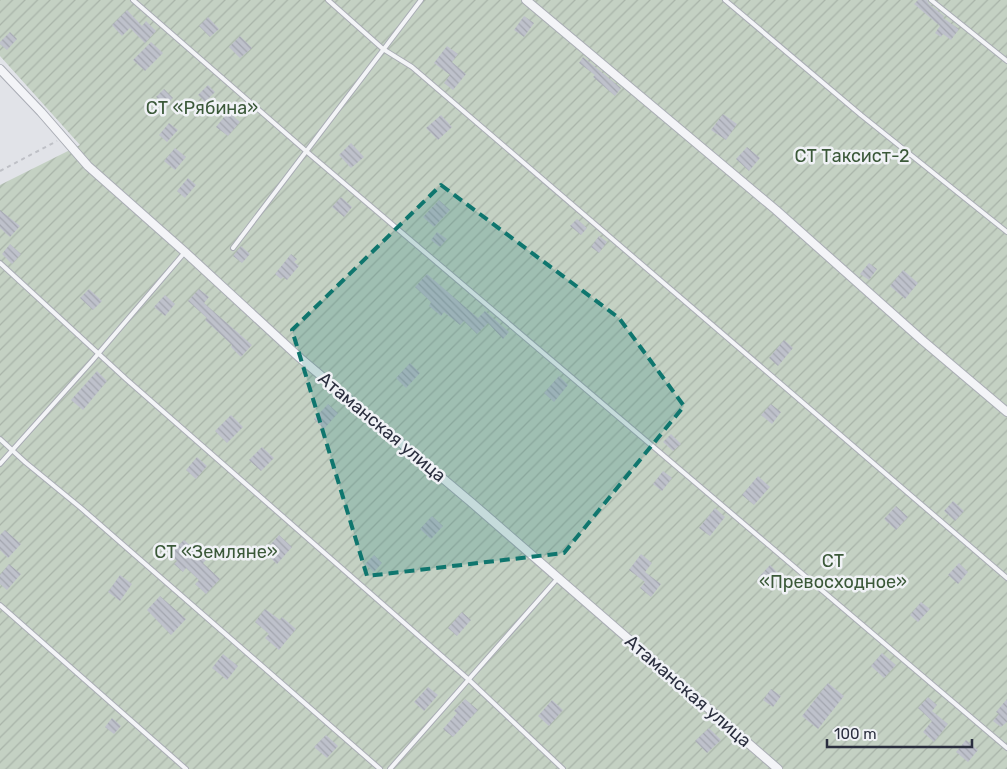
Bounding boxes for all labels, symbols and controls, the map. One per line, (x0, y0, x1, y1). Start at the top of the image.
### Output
park label: СТ «Рябина» (146, 97, 258, 119)
park label: СТ Таксист-2 (794, 145, 910, 167)
street label: Атаманская улица (314, 367, 450, 487)
park label: СТ «Земляне» (154, 541, 278, 563)
park label: СТ «Превосходное» (759, 550, 907, 593)
street label: Атаманская улица (620, 630, 756, 752)
scale bar (827, 716, 972, 748)
text: 100 m (834, 725, 876, 743)

